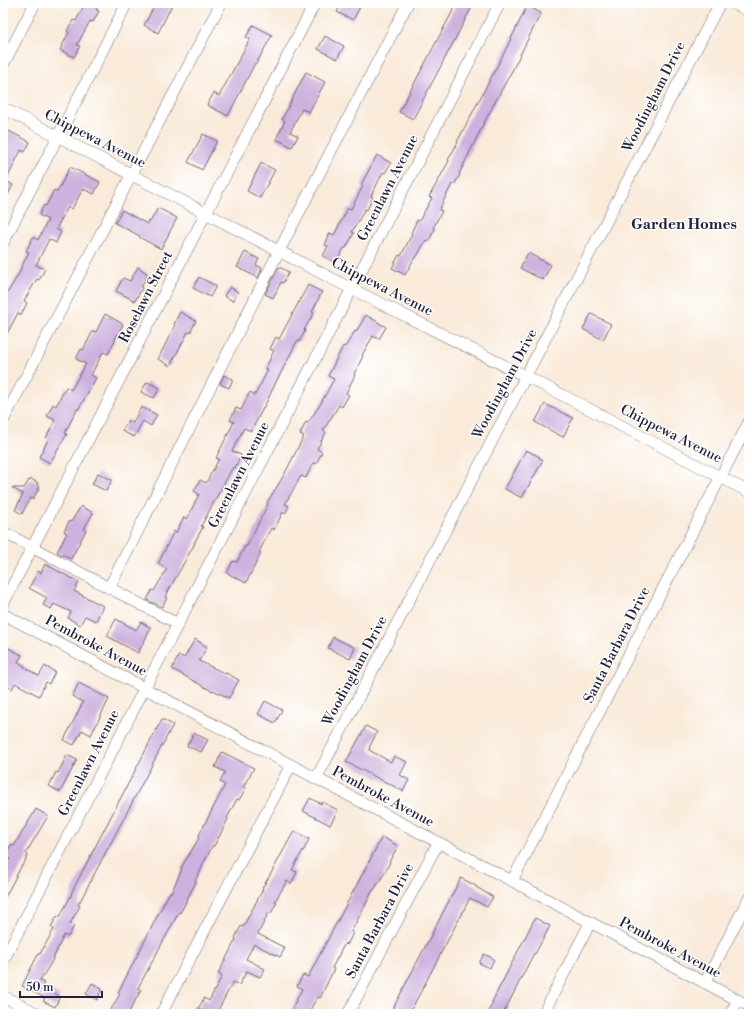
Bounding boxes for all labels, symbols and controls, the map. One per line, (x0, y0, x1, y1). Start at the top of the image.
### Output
street label: Woodingham Drive (618, 39, 690, 156)
street label: Chippewa Avenue (41, 106, 149, 172)
street label: Greenlawn Avenue (353, 132, 423, 244)
district label: Garden Homes (631, 215, 737, 234)
street label: Roselawn Street (115, 248, 177, 346)
street label: Chippewa Avenue (328, 254, 436, 320)
street label: Woodingham Drive (468, 326, 542, 443)
street label: Chippewa Avenue (617, 401, 725, 467)
street label: Greenlawn Avenue (204, 419, 274, 531)
street label: Santa Barbara Drive (580, 584, 654, 706)
street label: Pembroke Avenue (42, 612, 150, 680)
street label: Woodingham Drive (318, 613, 392, 730)
street label: Greenlawn Avenue (54, 707, 124, 819)
street label: Pembroke Avenue (329, 763, 437, 831)
street label: Santa Barbara Drive (342, 860, 418, 982)
street label: Pembroke Avenue (616, 914, 724, 982)
scale bar (20, 973, 102, 999)
text: 50 m (26, 980, 54, 995)

